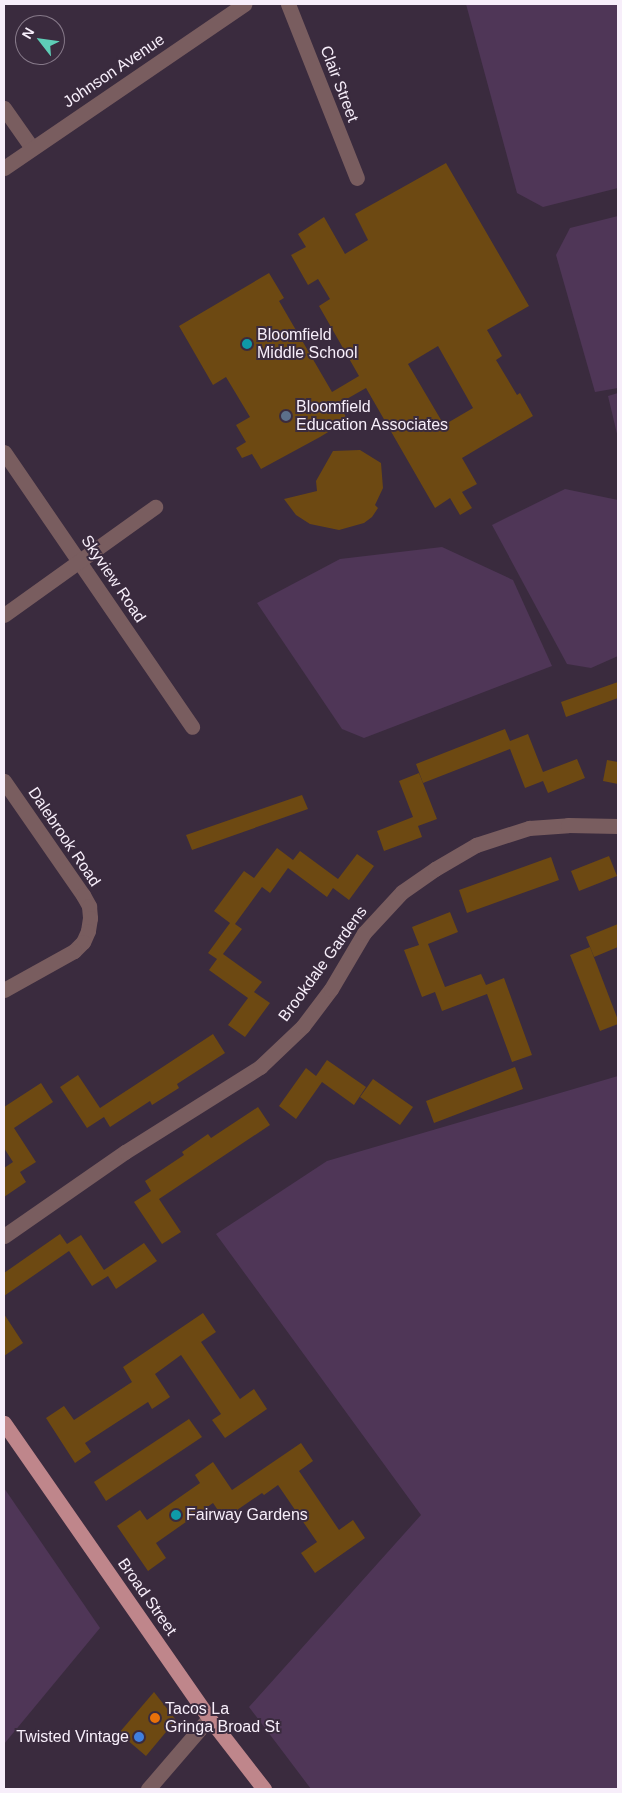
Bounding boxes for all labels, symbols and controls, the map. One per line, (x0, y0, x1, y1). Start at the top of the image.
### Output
north arrow (15, 15, 65, 65)
text: N (18, 25, 37, 41)
street label: Johnson Avenue (59, 30, 169, 112)
street label: Clair Street (316, 43, 362, 125)
place label: Bloomfield Middle School (257, 325, 358, 363)
marker: Bloomfield Middle School (241, 338, 253, 350)
place label: Bloomfield Education Associates (296, 397, 449, 435)
marker: Bloomfield Education Associates (280, 410, 292, 422)
street label: Skyview Road (77, 532, 149, 626)
street label: Dalebrook Road (24, 784, 104, 890)
street label: Brookdale Gardens (275, 903, 371, 1025)
place label: Fairway Gardens (186, 1505, 308, 1525)
marker: Fairway Gardens (170, 1509, 182, 1521)
street label: Broad Street (113, 1555, 181, 1639)
place label: Tacos La Gringa Broad St (165, 1699, 280, 1737)
marker: Tacos La Gringa Broad St (149, 1712, 161, 1724)
place label: Twisted Vintage (16, 1727, 129, 1747)
marker: Twisted Vintage (133, 1731, 145, 1743)

